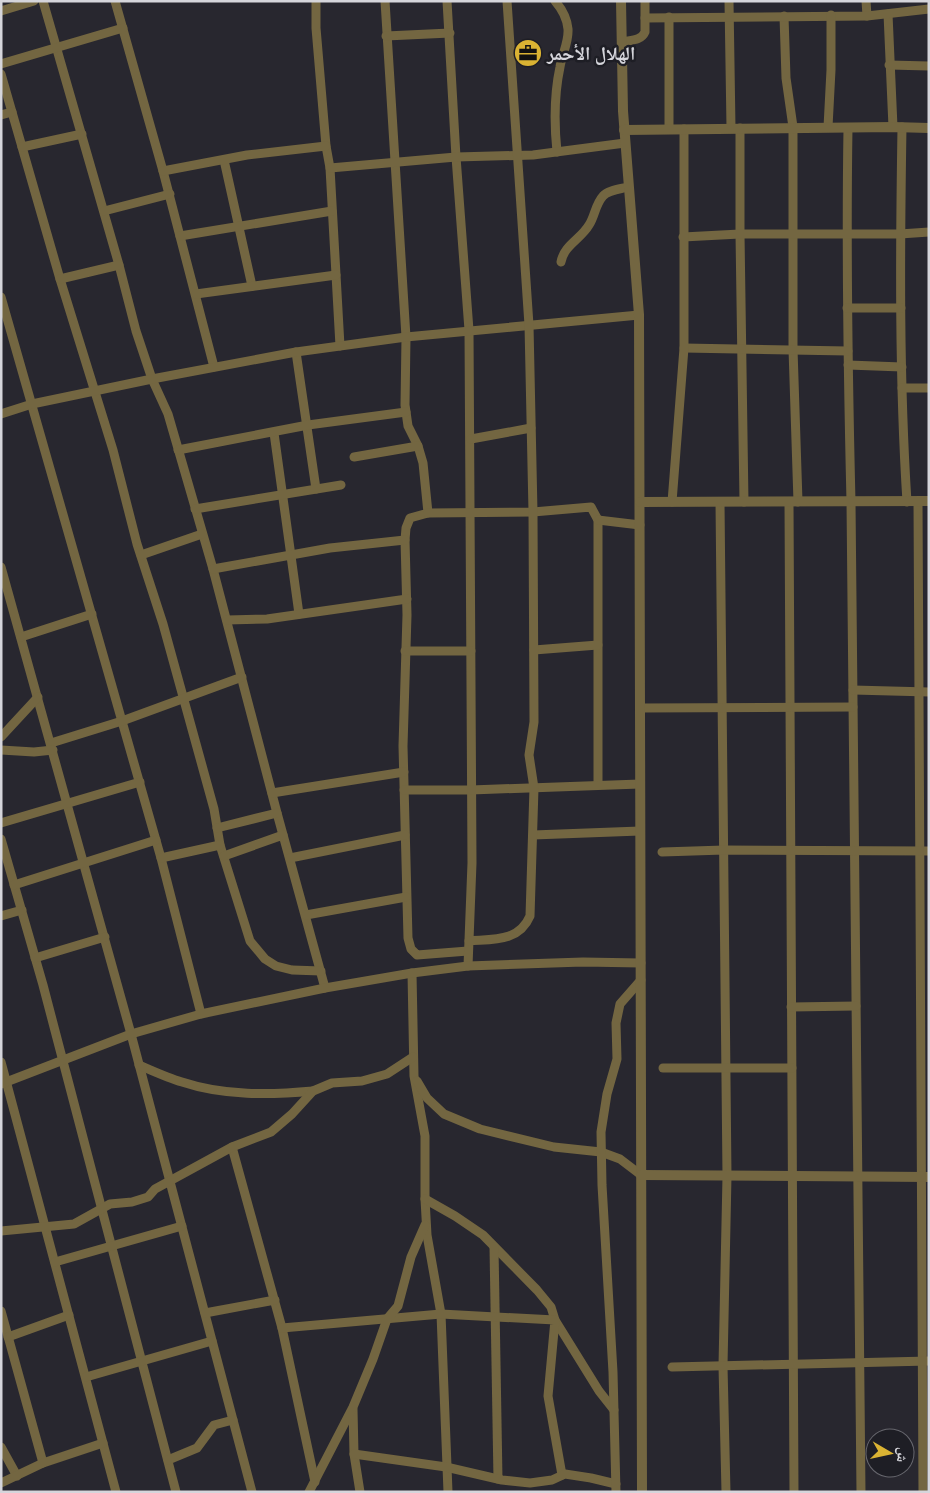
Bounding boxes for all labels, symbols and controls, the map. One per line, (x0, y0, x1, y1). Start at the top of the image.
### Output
office icon: الهلال الأحمر (513, 38, 543, 68)
place label: الهلال الأحمر (546, 42, 635, 66)
north arrow (865, 1428, 915, 1478)
text: ش (893, 1446, 912, 1464)

